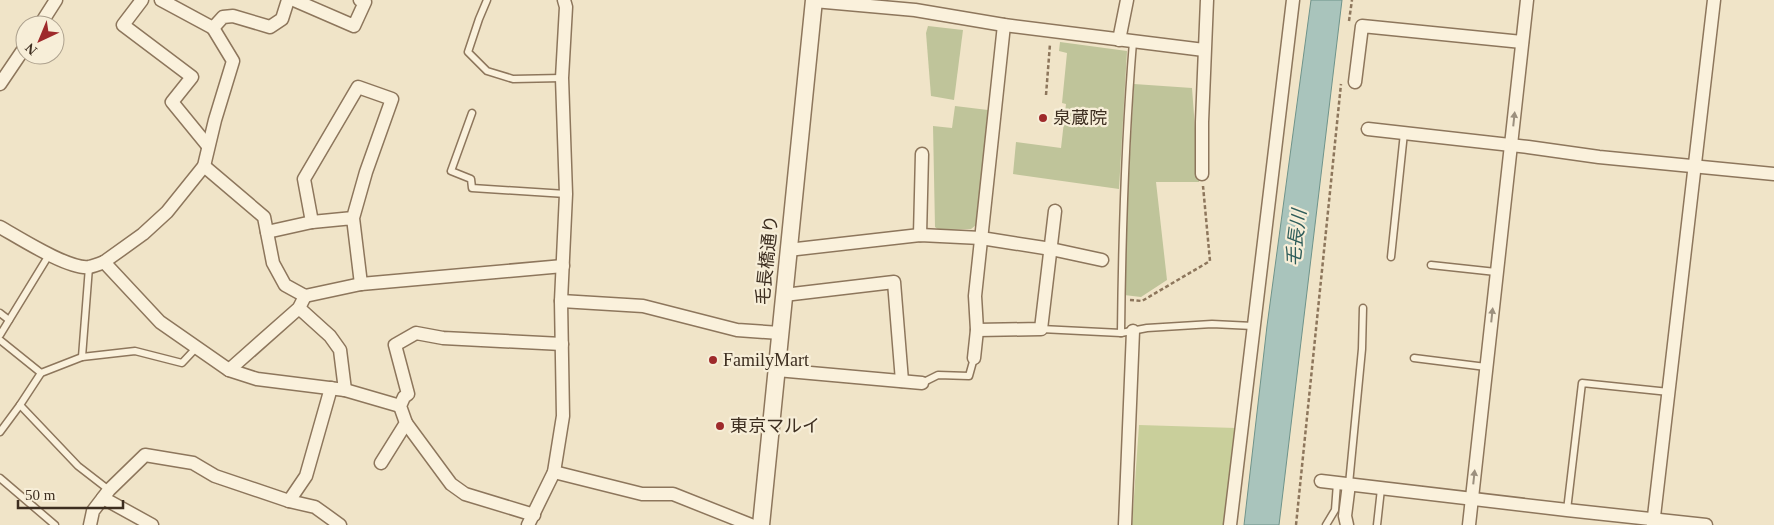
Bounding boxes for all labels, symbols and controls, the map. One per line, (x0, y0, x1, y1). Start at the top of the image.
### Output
north arrow (15, 15, 65, 65)
text: N (22, 40, 40, 58)
place label: 泉蔵院 (1053, 108, 1107, 128)
one-way arrow (1510, 110, 1518, 126)
marker: 泉蔵院 (1037, 112, 1049, 124)
water label: 毛長川 (1282, 206, 1310, 268)
street label: 毛長橋通り (752, 214, 782, 306)
one-way arrow (1488, 307, 1496, 323)
place label: FamilyMart (723, 350, 809, 370)
marker: FamilyMart (707, 354, 719, 366)
place label: 東京マルイ (730, 416, 820, 436)
marker: 東京マルイ (714, 420, 726, 432)
one-way arrow (1470, 468, 1478, 484)
scale bar (18, 478, 122, 510)
text: 50 m (25, 487, 56, 503)

